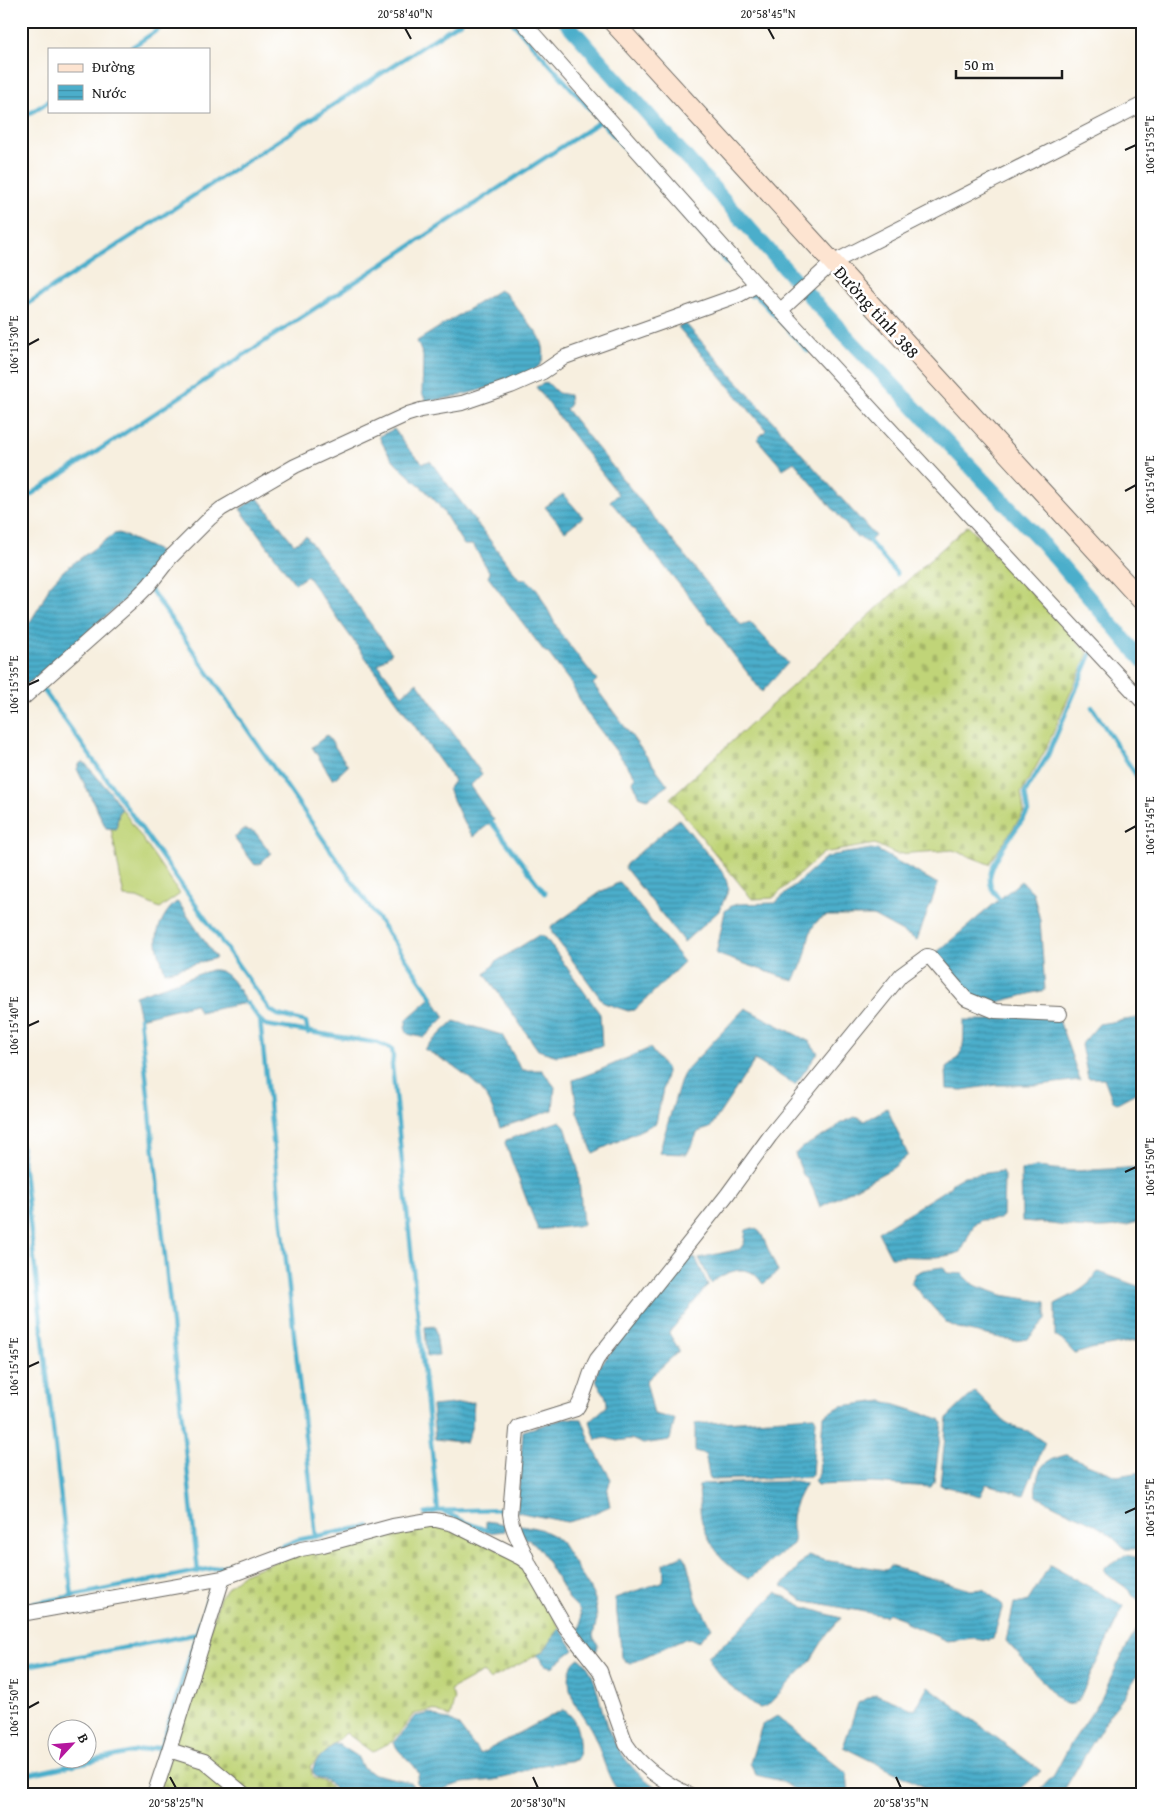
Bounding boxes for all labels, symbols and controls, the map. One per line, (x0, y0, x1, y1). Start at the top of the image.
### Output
text: 20°58'40"N (377, 5, 433, 22)
text: 20°58'45"N (740, 5, 796, 22)
legend (48, 48, 210, 112)
scale bar (956, 48, 1063, 80)
text: 50 m (964, 54, 995, 75)
text: Đường (92, 56, 135, 77)
text: Nước (92, 82, 127, 103)
text: 106°15'35"E (1141, 115, 1158, 175)
street label: Đường tỉnh 388 (828, 260, 926, 364)
text: 106°15'30"E (5, 315, 22, 375)
text: 106°15'40"E (1141, 455, 1158, 515)
text: 106°15'35"E (5, 655, 22, 715)
text: 106°15'45"E (1141, 796, 1158, 856)
text: 106°15'40"E (5, 996, 22, 1056)
text: 106°15'50"E (1141, 1137, 1158, 1197)
text: 106°15'45"E (5, 1337, 22, 1397)
text: 106°15'55"E (1141, 1478, 1158, 1538)
text: 106°15'50"E (5, 1678, 22, 1738)
north arrow (48, 1718, 98, 1768)
text: B (73, 1730, 95, 1747)
text: 20°58'25"N (148, 1794, 204, 1811)
text: 20°58'30"N (510, 1794, 566, 1811)
text: 20°58'35"N (873, 1794, 929, 1811)

